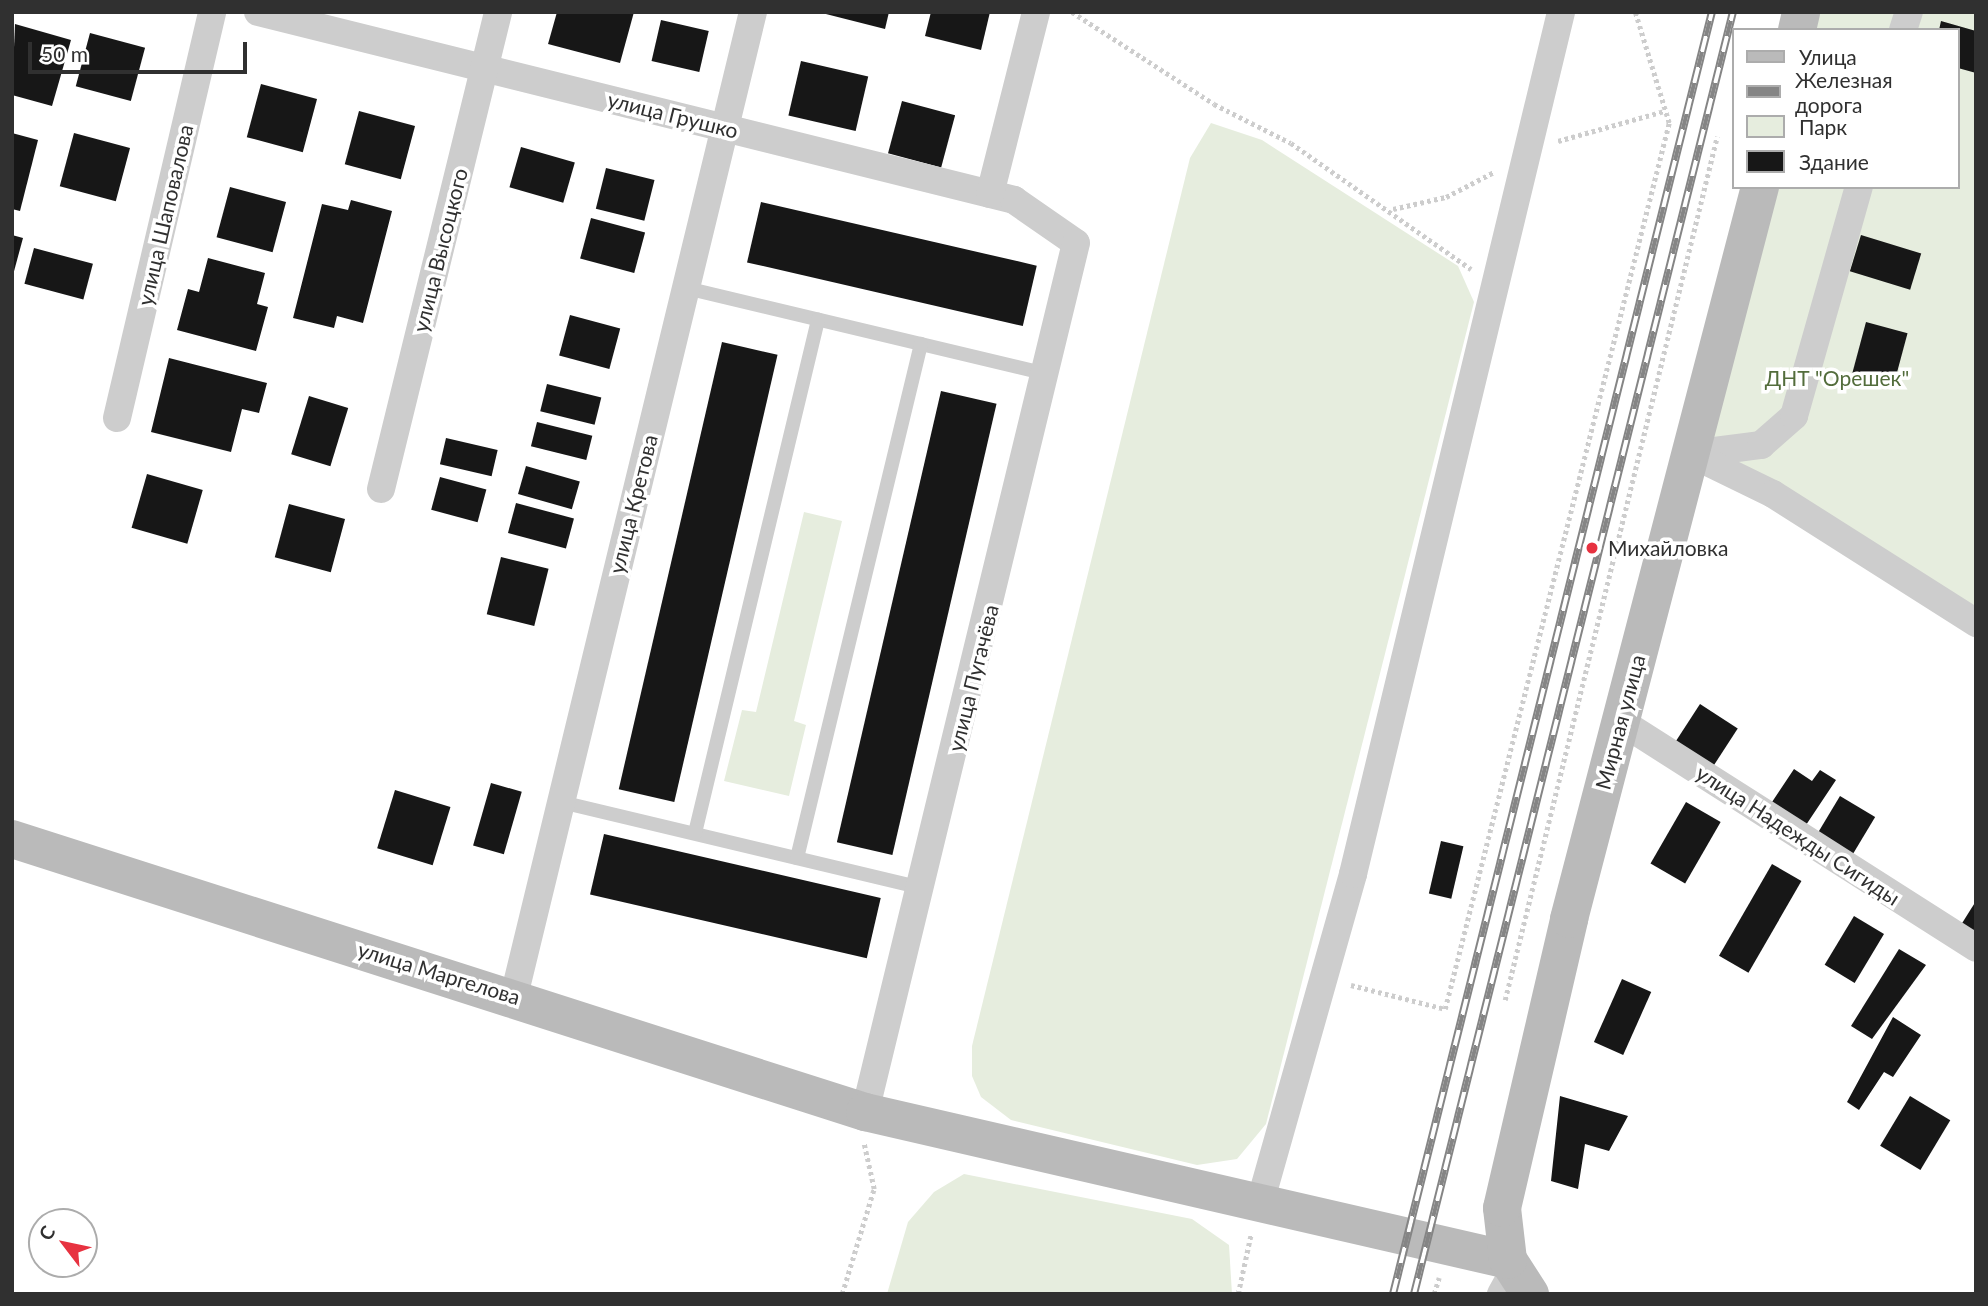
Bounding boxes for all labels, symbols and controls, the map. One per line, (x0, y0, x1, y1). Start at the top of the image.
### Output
scale bar (32, 28, 250, 72)
legend (1732, 28, 1960, 189)
text: 50 m (41, 41, 88, 66)
text: Улица (1799, 44, 1857, 69)
text: Железная дорога (1795, 67, 1893, 117)
street label: улица Грушко (605, 87, 741, 143)
text: Парк (1799, 114, 1847, 139)
street label: улица Шаповалова (132, 122, 198, 308)
text: Здание (1799, 149, 1869, 174)
street label: улица Высоцкого (407, 165, 473, 335)
park label: ДНТ "Орешек" (1765, 365, 1909, 391)
street label: улица Кретова (604, 432, 662, 576)
place label: Михайловка (1608, 535, 1728, 561)
marker: Михайловка (1582, 538, 1602, 558)
street label: улица Пугачёва (943, 602, 1003, 754)
street label: Мирная улица (1590, 652, 1650, 792)
street label: улица Надежды Сигиды (1691, 760, 1905, 910)
street label: улица Маргелова (355, 936, 523, 1010)
north arrow (28, 1208, 98, 1278)
text: С (33, 1221, 60, 1244)

